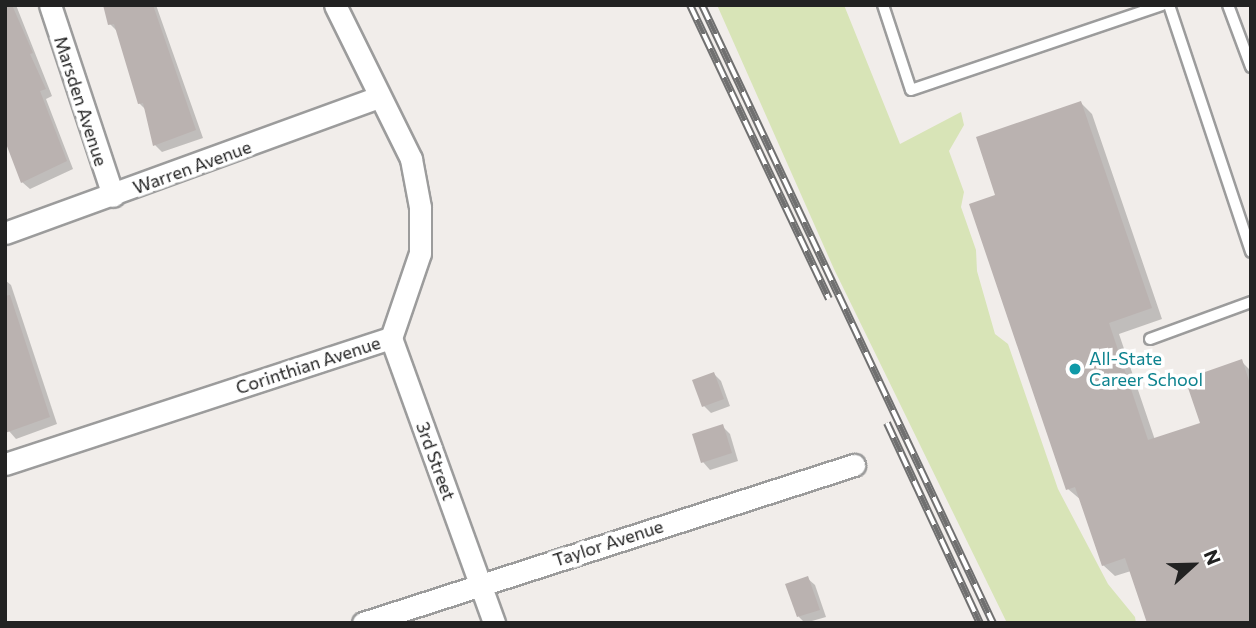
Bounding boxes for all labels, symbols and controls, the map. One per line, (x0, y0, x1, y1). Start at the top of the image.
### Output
street label: Marsden Avenue (50, 33, 112, 169)
street label: Warren Avenue (130, 136, 254, 198)
street label: Corinthian Avenue (233, 331, 383, 399)
place label: All-State Career School (1089, 348, 1203, 390)
marker: All-State Career School (1067, 361, 1083, 377)
street label: 3rd Street (412, 419, 460, 503)
street label: Taylor Avenue (550, 515, 666, 571)
north arrow (1158, 530, 1228, 600)
text: N (1200, 546, 1226, 568)

